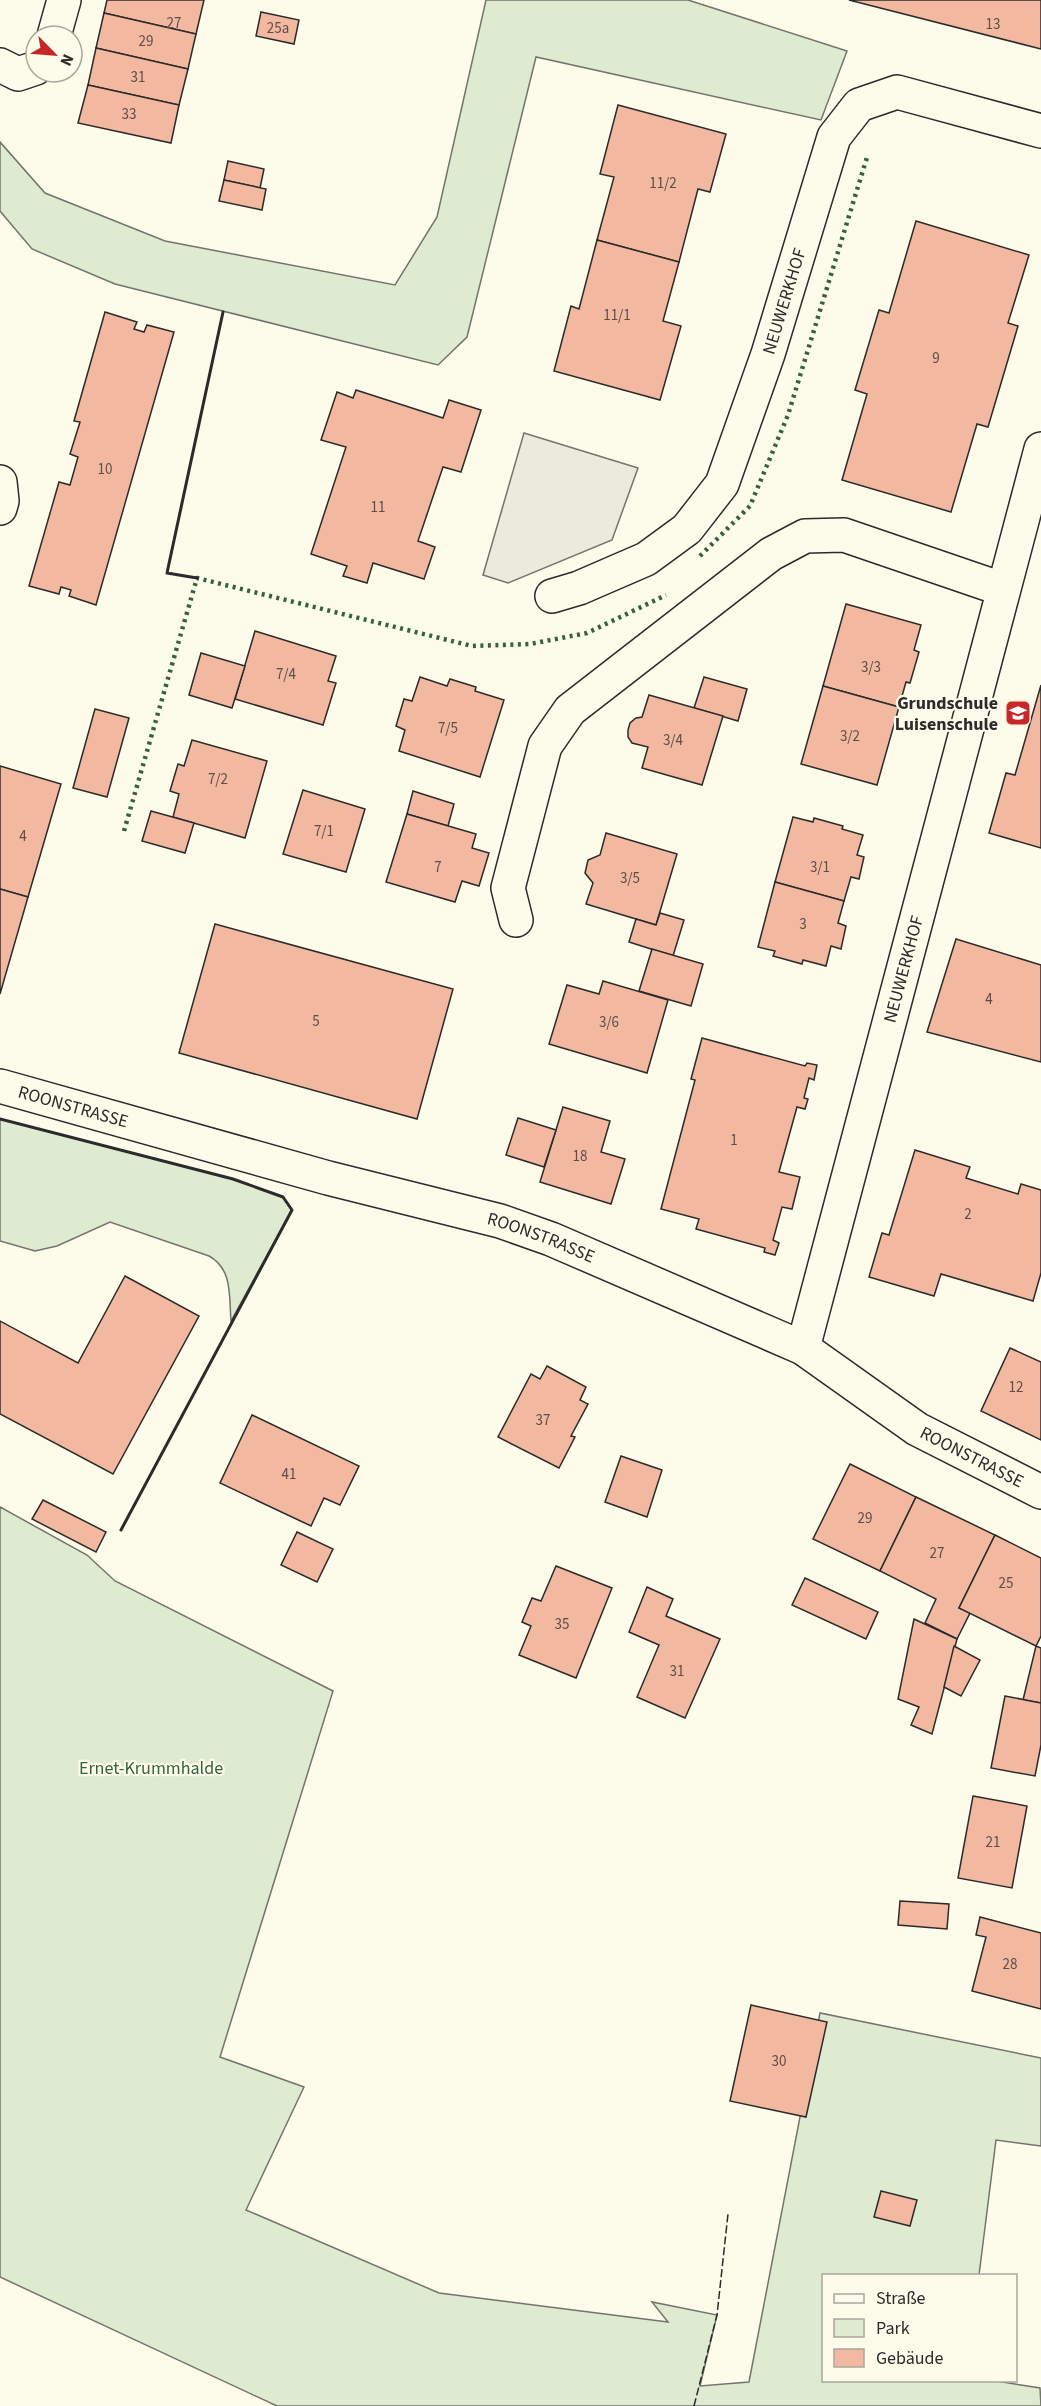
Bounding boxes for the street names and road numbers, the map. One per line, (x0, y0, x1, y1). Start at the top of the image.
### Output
street label: NEUWERKHOF (756, 245, 812, 357)
street label: NEUWERKHOF (877, 913, 929, 1025)
street label: ROONSTRASSE (15, 1079, 131, 1134)
street label: ROONSTRASSE (485, 1206, 599, 1269)
street label: ROONSTRASSE (916, 1420, 1028, 1494)

